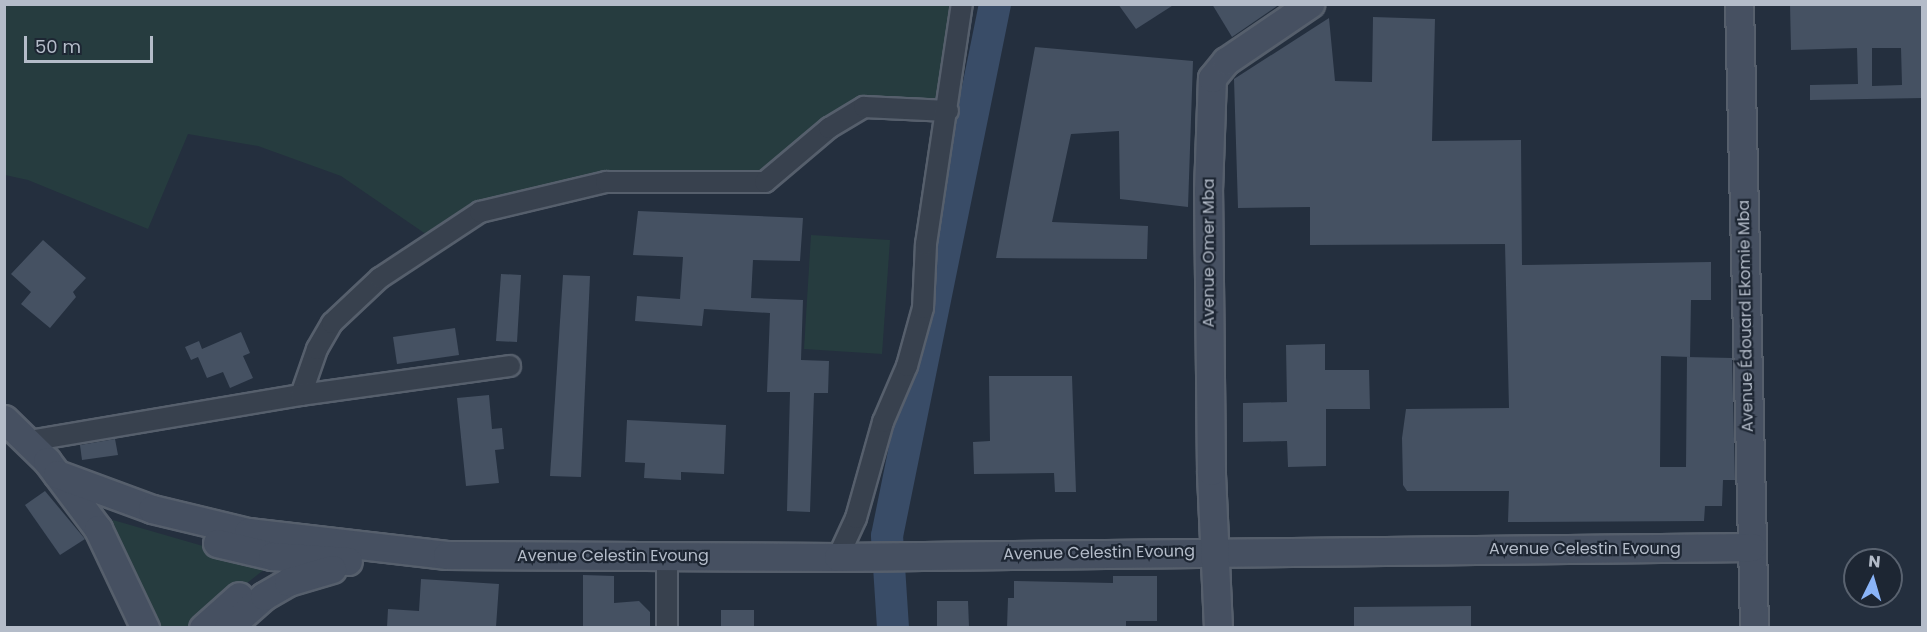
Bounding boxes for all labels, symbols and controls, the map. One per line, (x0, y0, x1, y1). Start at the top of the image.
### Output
scale bar (27, 24, 156, 62)
text: 50 m (35, 34, 81, 59)
street label: Avenue Omer Mba (1199, 179, 1219, 327)
street label: Avenue Édouard Ekomie Mba (1734, 200, 1758, 432)
street label: Avenue Celestin Evoung (1489, 539, 1681, 559)
street label: Avenue Celestin Evoung (1003, 542, 1195, 564)
street label: Avenue Celestin Evoung (517, 546, 709, 566)
north arrow (1843, 548, 1903, 608)
text: N (1867, 550, 1881, 574)

